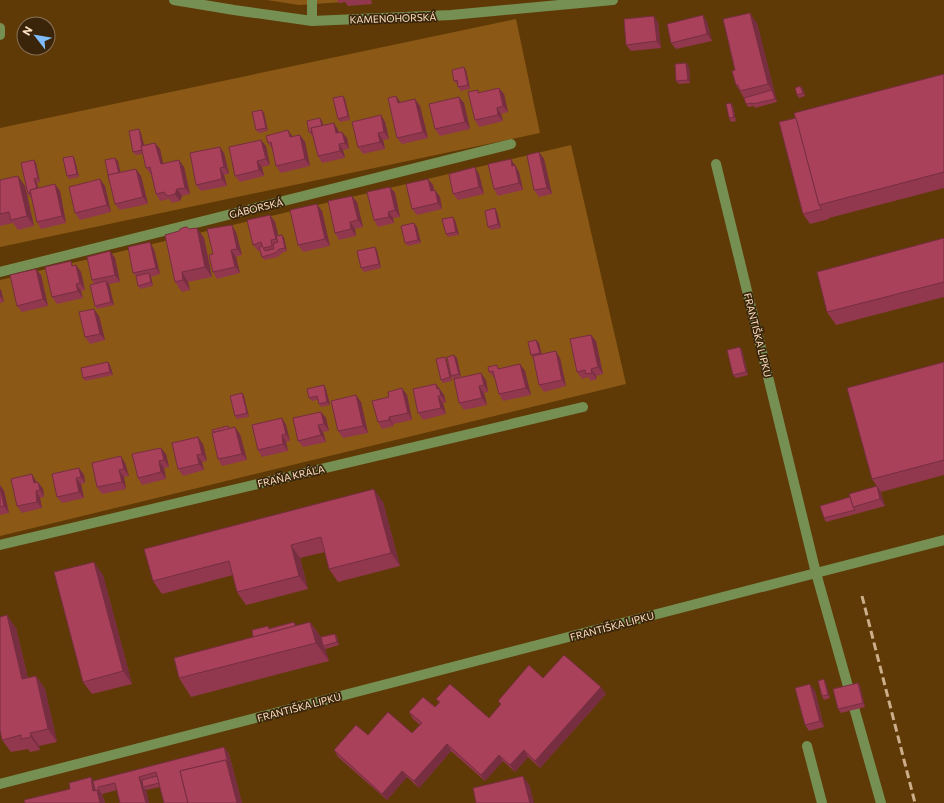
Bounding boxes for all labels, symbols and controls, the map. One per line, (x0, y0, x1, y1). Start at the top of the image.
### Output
street label: KAMENOHORSKÁ (349, 10, 437, 26)
north arrow (16, 16, 56, 56)
text: N (19, 24, 35, 37)
street label: GÁBORSKÁ (228, 195, 284, 220)
street label: FRANTIŠKA LIPKU (742, 292, 774, 378)
street label: FRAŇA KRÁĽA (256, 462, 326, 490)
street label: FRANTIŠKA LIPKU (569, 609, 655, 643)
street label: FRANTIŠKA LIPKU (256, 690, 342, 724)

